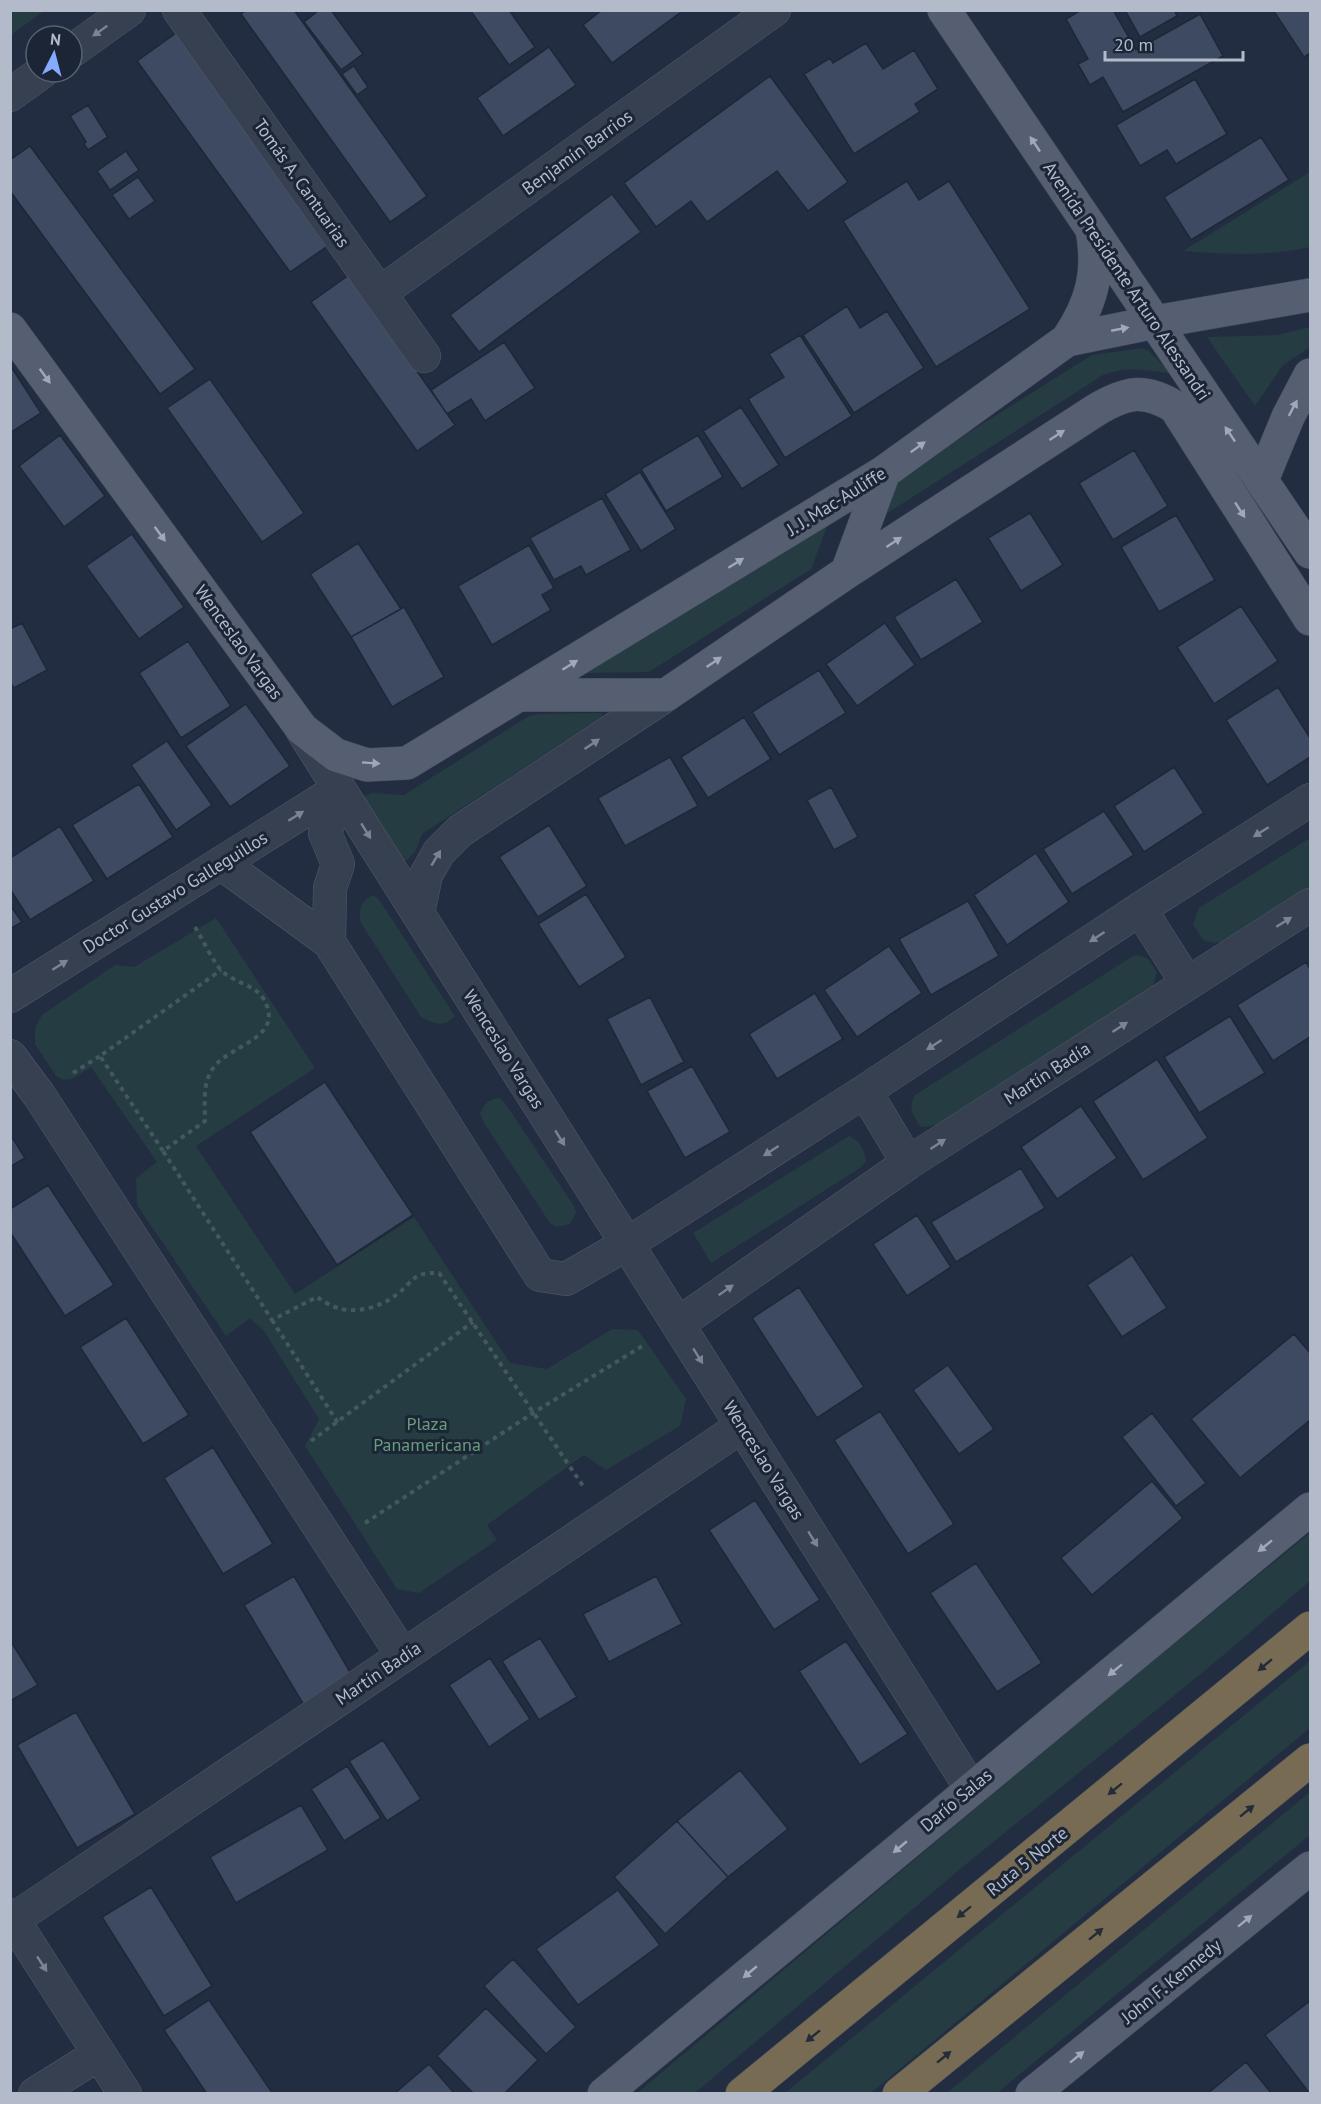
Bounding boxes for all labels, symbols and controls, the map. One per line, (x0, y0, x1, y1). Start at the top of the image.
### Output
north arrow (24, 24, 84, 84)
scale bar (1105, 24, 1243, 62)
one-way arrow (93, 25, 109, 37)
text: N (49, 29, 62, 50)
text: 20 m (1114, 33, 1153, 56)
street label: Benjamín Barrios (517, 104, 637, 200)
street label: Tomás A. Cantuarias (249, 114, 355, 252)
one-way arrow (1029, 137, 1041, 153)
street label: Avenida Presidente Arturo Alessandri (1038, 157, 1216, 405)
one-way arrow (1110, 324, 1129, 333)
one-way arrow (39, 368, 51, 384)
one-way arrow (1288, 399, 1298, 416)
one-way arrow (1224, 426, 1236, 442)
one-way arrow (1049, 430, 1065, 441)
one-way arrow (910, 441, 926, 453)
street label: J. J. Mac-Auliffe (781, 461, 890, 541)
one-way arrow (1235, 501, 1246, 518)
one-way arrow (154, 525, 166, 541)
one-way arrow (885, 536, 902, 547)
one-way arrow (728, 557, 744, 568)
street label: Wenceslao Vargas (190, 580, 288, 704)
one-way arrow (706, 657, 722, 668)
one-way arrow (562, 659, 578, 670)
one-way arrow (584, 738, 600, 749)
one-way arrow (361, 759, 380, 768)
one-way arrow (288, 811, 304, 822)
one-way arrow (361, 823, 372, 839)
street label: Doctor Gustavo Galleguillos (78, 826, 272, 958)
one-way arrow (1253, 826, 1269, 837)
one-way arrow (430, 850, 441, 866)
one-way arrow (1276, 916, 1292, 927)
one-way arrow (1089, 931, 1105, 942)
one-way arrow (52, 959, 68, 970)
street label: Wenceslao Vargas (458, 985, 550, 1113)
one-way arrow (1111, 1021, 1128, 1032)
street label: Martín Badía (1000, 1037, 1094, 1109)
one-way arrow (927, 1039, 943, 1051)
one-way arrow (555, 1130, 566, 1146)
one-way arrow (930, 1138, 946, 1149)
one-way arrow (763, 1146, 779, 1157)
one-way arrow (717, 1284, 733, 1296)
one-way arrow (693, 1348, 704, 1364)
street label: Wenceslao Vargas (718, 1396, 810, 1524)
park label: Plaza Panamericana (373, 1412, 481, 1456)
one-way arrow (808, 1531, 819, 1547)
one-way arrow (1258, 1539, 1273, 1552)
street label: Martín Badía (331, 1636, 425, 1710)
one-way arrow (1257, 1658, 1273, 1671)
one-way arrow (1107, 1663, 1123, 1676)
street label: Darío Salas (916, 1763, 996, 1837)
one-way arrow (1107, 1782, 1123, 1795)
one-way arrow (1239, 1805, 1255, 1818)
street label: Ruta 5 Norte (982, 1821, 1072, 1901)
one-way arrow (892, 1841, 907, 1853)
one-way arrow (956, 1906, 972, 1919)
one-way arrow (1237, 1915, 1252, 1928)
one-way arrow (1088, 1928, 1104, 1941)
street label: John F. Kennedy (1116, 1933, 1226, 2029)
one-way arrow (36, 1956, 48, 1972)
one-way arrow (743, 1965, 758, 1978)
one-way arrow (805, 2029, 821, 2042)
one-way arrow (1069, 2050, 1085, 2063)
one-way arrow (936, 2051, 951, 2064)

